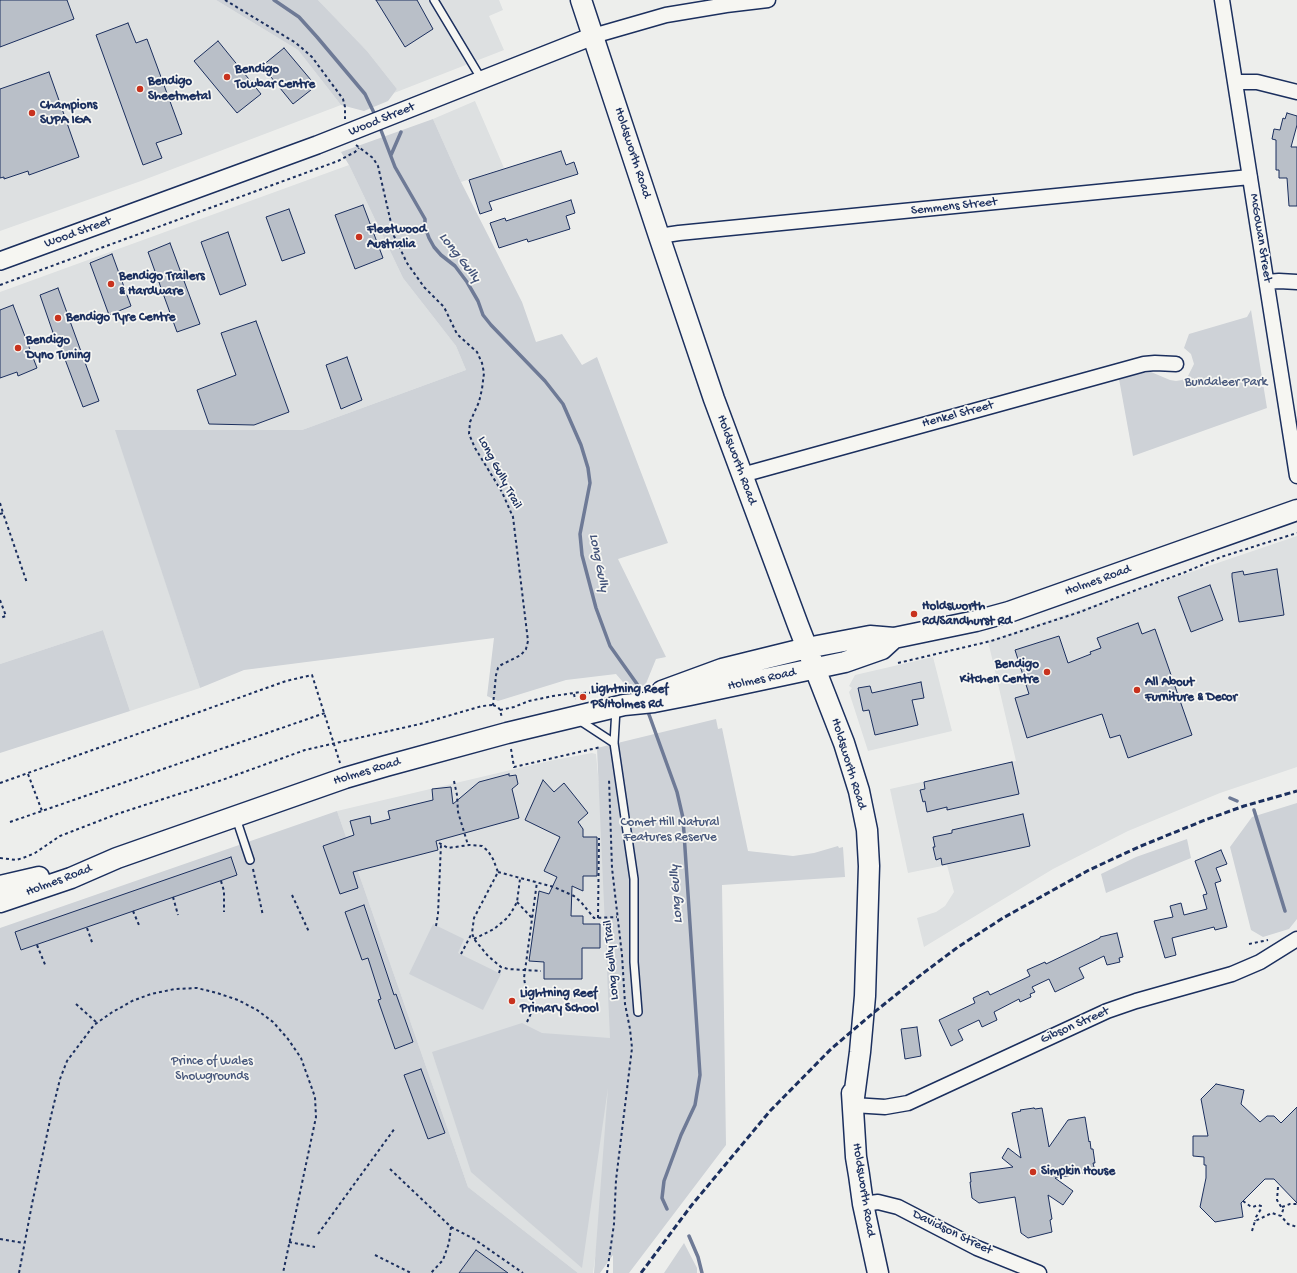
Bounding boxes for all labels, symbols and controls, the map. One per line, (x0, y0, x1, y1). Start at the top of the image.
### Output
place label: Bendigo Towbar Centre (235, 62, 315, 93)
marker: Bendigo Towbar Centre (222, 72, 232, 82)
place label: Bendigo Sheetmetal (148, 74, 211, 105)
marker: Bendigo Sheetmetal (135, 84, 145, 94)
place label: Champions SUPA IGA (40, 98, 97, 129)
street label: Wood Street (347, 100, 417, 140)
street label: Holdsworth Road (610, 106, 654, 200)
marker: Champions SUPA IGA (27, 108, 37, 118)
street label: McGowan Street (1245, 193, 1275, 283)
street label: Semmens Street (910, 195, 998, 219)
street label: Wood Street (42, 214, 114, 252)
place label: Fleetwood Australia (367, 222, 426, 253)
water label: Long Gully (434, 230, 484, 286)
marker: Fleetwood Australia (354, 232, 364, 242)
place label: Bendigo Trailers & Hardware (119, 269, 205, 300)
marker: Bendigo Trailers & Hardware (106, 279, 116, 289)
place label: Bendigo Tyre Centre (66, 310, 176, 326)
marker: Bendigo Tyre Centre (53, 313, 63, 323)
place label: Bendigo Dyno Tuning (26, 333, 91, 364)
marker: Bendigo Dyno Tuning (13, 343, 23, 353)
park label: Bundaleer Park (1185, 375, 1267, 391)
street label: Henkel Street (921, 398, 995, 432)
street label: Holdsworth Road (712, 413, 760, 507)
street label: Long Gully Trail (473, 434, 525, 512)
water label: Long Gully (584, 533, 612, 593)
street label: Holmes Road (1063, 562, 1133, 600)
place label: Holdsworth Rd/Sandhurst Rd (922, 599, 1012, 630)
marker: Holdsworth Rd/Sandhurst Rd (909, 609, 919, 619)
place label: Bendigo Kitchen Centre (960, 657, 1039, 688)
street label: Holmes Road (727, 665, 797, 695)
marker: Bendigo Kitchen Centre (1042, 667, 1052, 677)
place label: All About Furniture & Decor (1145, 675, 1237, 706)
place label: Lightning Reef PS/Holmes Rd (591, 682, 668, 713)
marker: All About Furniture & Decor (1132, 685, 1142, 695)
marker: Lightning Reef PS/Holmes Rd (578, 692, 588, 702)
street label: Holdsworth Road (827, 716, 869, 812)
street label: Holmes Road (332, 754, 402, 790)
park label: Comet Hill Natural Features Reserve (621, 815, 719, 846)
street label: Holmes Road (24, 861, 94, 901)
water label: Long Gully (667, 864, 687, 924)
street label: Long Gully Trail (601, 919, 623, 1001)
place label: Lightning Reef Primary School (520, 986, 599, 1017)
marker: Lightning Reef Primary School (507, 996, 517, 1006)
street label: Gibson Street (1038, 1004, 1112, 1048)
park label: Prince of Wales Showgrounds (171, 1054, 253, 1085)
street label: Holdsworth Road (848, 1142, 878, 1238)
place label: Simpkin House (1041, 1164, 1115, 1180)
marker: Simpkin House (1028, 1167, 1038, 1177)
street label: Davidson Street (909, 1207, 995, 1259)

